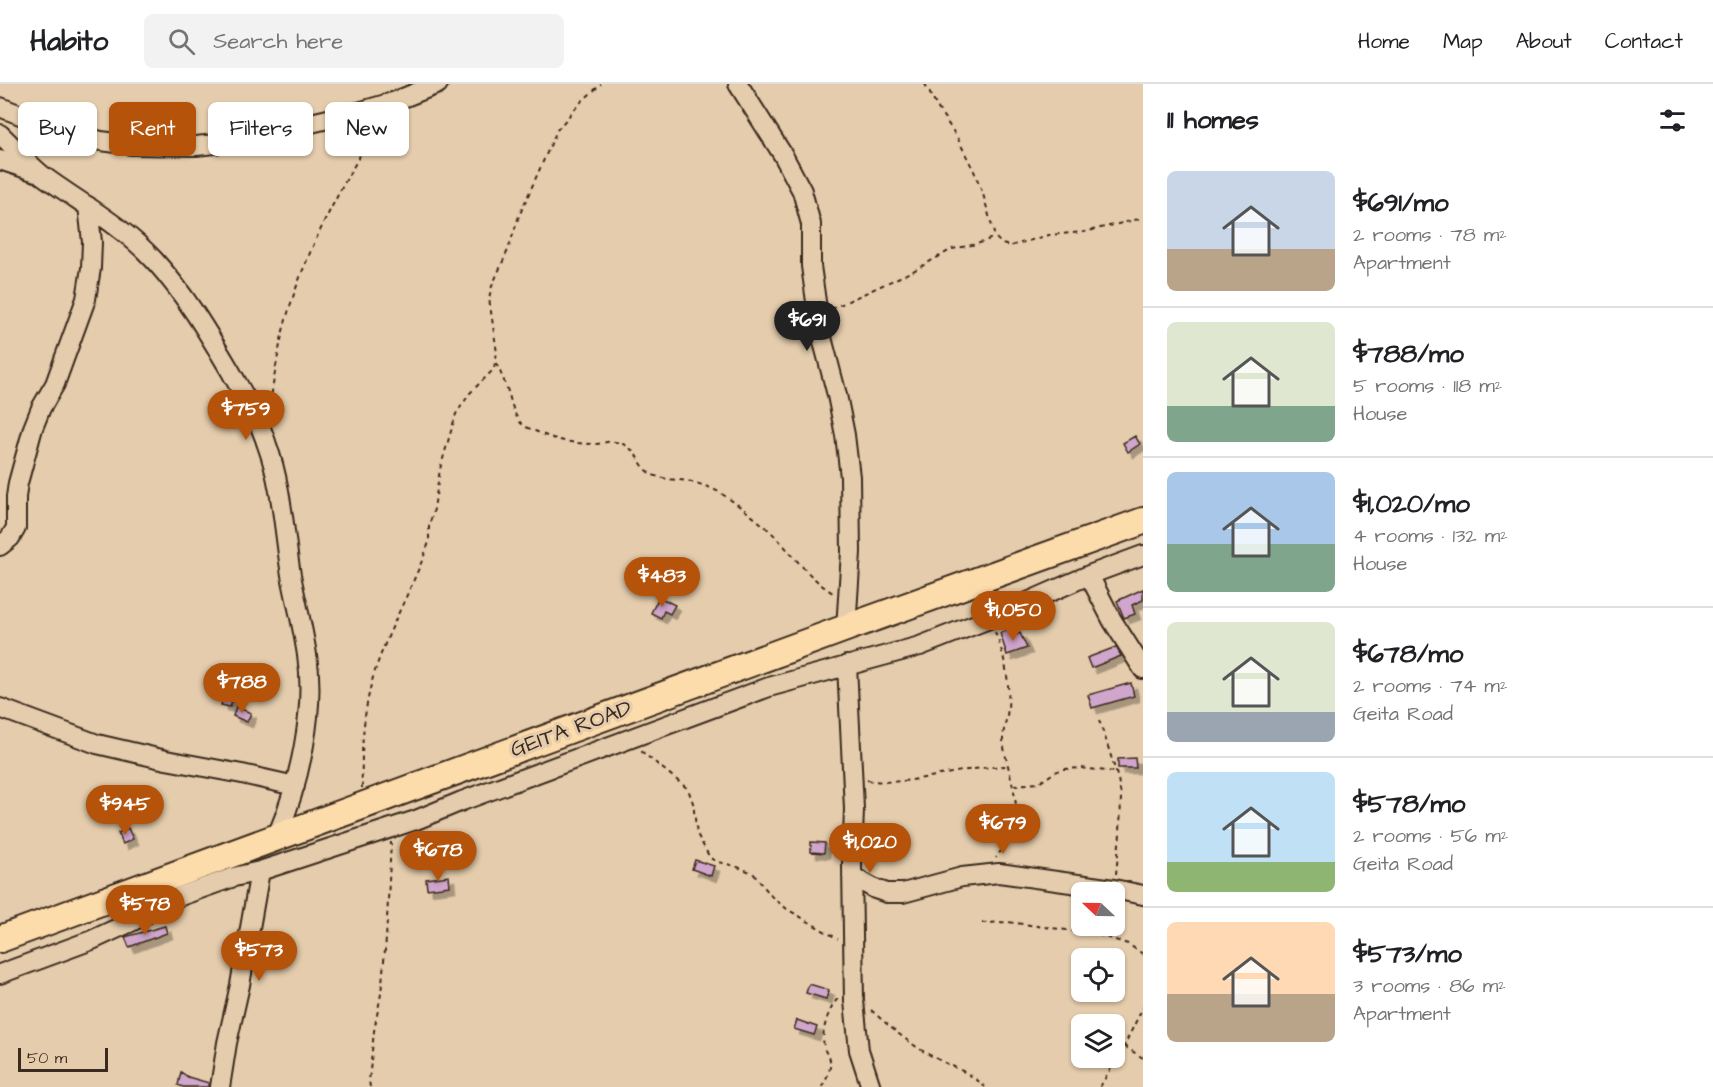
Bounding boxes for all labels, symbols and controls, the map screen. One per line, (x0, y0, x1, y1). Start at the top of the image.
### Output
search box (144, 14, 564, 68)
text: Habito (30, 22, 108, 61)
icon: search (165, 25, 198, 58)
text: Search here (213, 26, 343, 57)
text: Home (1358, 27, 1410, 56)
text: Map (1443, 27, 1483, 56)
text: About (1516, 27, 1572, 56)
text: Contact (1605, 27, 1683, 56)
chip: Buy (18, 102, 97, 156)
chip: Rent (109, 102, 196, 156)
chip: Filters (208, 102, 313, 156)
chip: New (325, 102, 409, 156)
text: 11 homes (1167, 102, 1259, 138)
icon: filters (1656, 104, 1689, 137)
text: $691/mo (1353, 185, 1449, 221)
icon: home (1215, 195, 1287, 267)
text: 2 rooms · 78 m² (1353, 221, 1507, 249)
text: Apartment (1353, 249, 1451, 277)
pin: $691 (771, 301, 843, 352)
text: $691 (788, 306, 826, 334)
text: $788/mo (1353, 336, 1464, 372)
icon: home (1215, 346, 1287, 418)
text: 5 rooms · 118 m² (1353, 372, 1502, 400)
pin: $759 (210, 390, 282, 441)
text: $759 (222, 395, 270, 423)
text: House (1353, 400, 1407, 428)
text: $1,020/mo (1353, 486, 1470, 522)
icon: home (1215, 496, 1287, 568)
text: 4 rooms · 132 m² (1353, 522, 1508, 550)
text: House (1353, 550, 1407, 578)
pin: $483 (626, 557, 698, 608)
text: $483 (638, 562, 686, 590)
pin: $1,050 (964, 591, 1062, 642)
text: $1,050 (985, 596, 1041, 624)
text: $678/mo (1353, 636, 1463, 672)
icon: home (1215, 646, 1287, 718)
pin: $788 (206, 663, 278, 714)
text: $788 (217, 668, 267, 696)
text: 2 rooms · 74 m² (1353, 672, 1507, 700)
street label: GEITA ROAD (506, 693, 636, 765)
text: Geita Road (1353, 700, 1453, 728)
pin: $945 (89, 785, 161, 836)
text: $578/mo (1353, 786, 1465, 822)
text: $945 (100, 790, 150, 818)
icon: home (1215, 796, 1287, 868)
pin: $679 (967, 804, 1039, 855)
text: $679 (979, 809, 1027, 837)
text: 2 rooms · 56 m² (1353, 822, 1508, 850)
pin: $1,020 (821, 823, 919, 874)
text: $1,020 (843, 828, 897, 856)
pin: $678 (402, 831, 474, 882)
text: $678 (414, 836, 462, 864)
text: Geita Road (1353, 850, 1453, 878)
north arrow (1071, 882, 1125, 936)
map controls (1071, 882, 1125, 1068)
pin: $578 (109, 885, 181, 936)
text: $578 (120, 890, 170, 918)
pin: $573 (223, 931, 295, 982)
text: $573 (235, 936, 283, 964)
text: $573/mo (1353, 936, 1462, 972)
icon: home (1215, 946, 1287, 1018)
button: locate (1071, 948, 1125, 1002)
text: 3 rooms · 86 m² (1353, 972, 1506, 1000)
text: Apartment (1353, 1000, 1451, 1028)
button: layers (1071, 1014, 1125, 1068)
scale bar (18, 1045, 108, 1072)
text: 50 m (27, 1047, 67, 1069)

